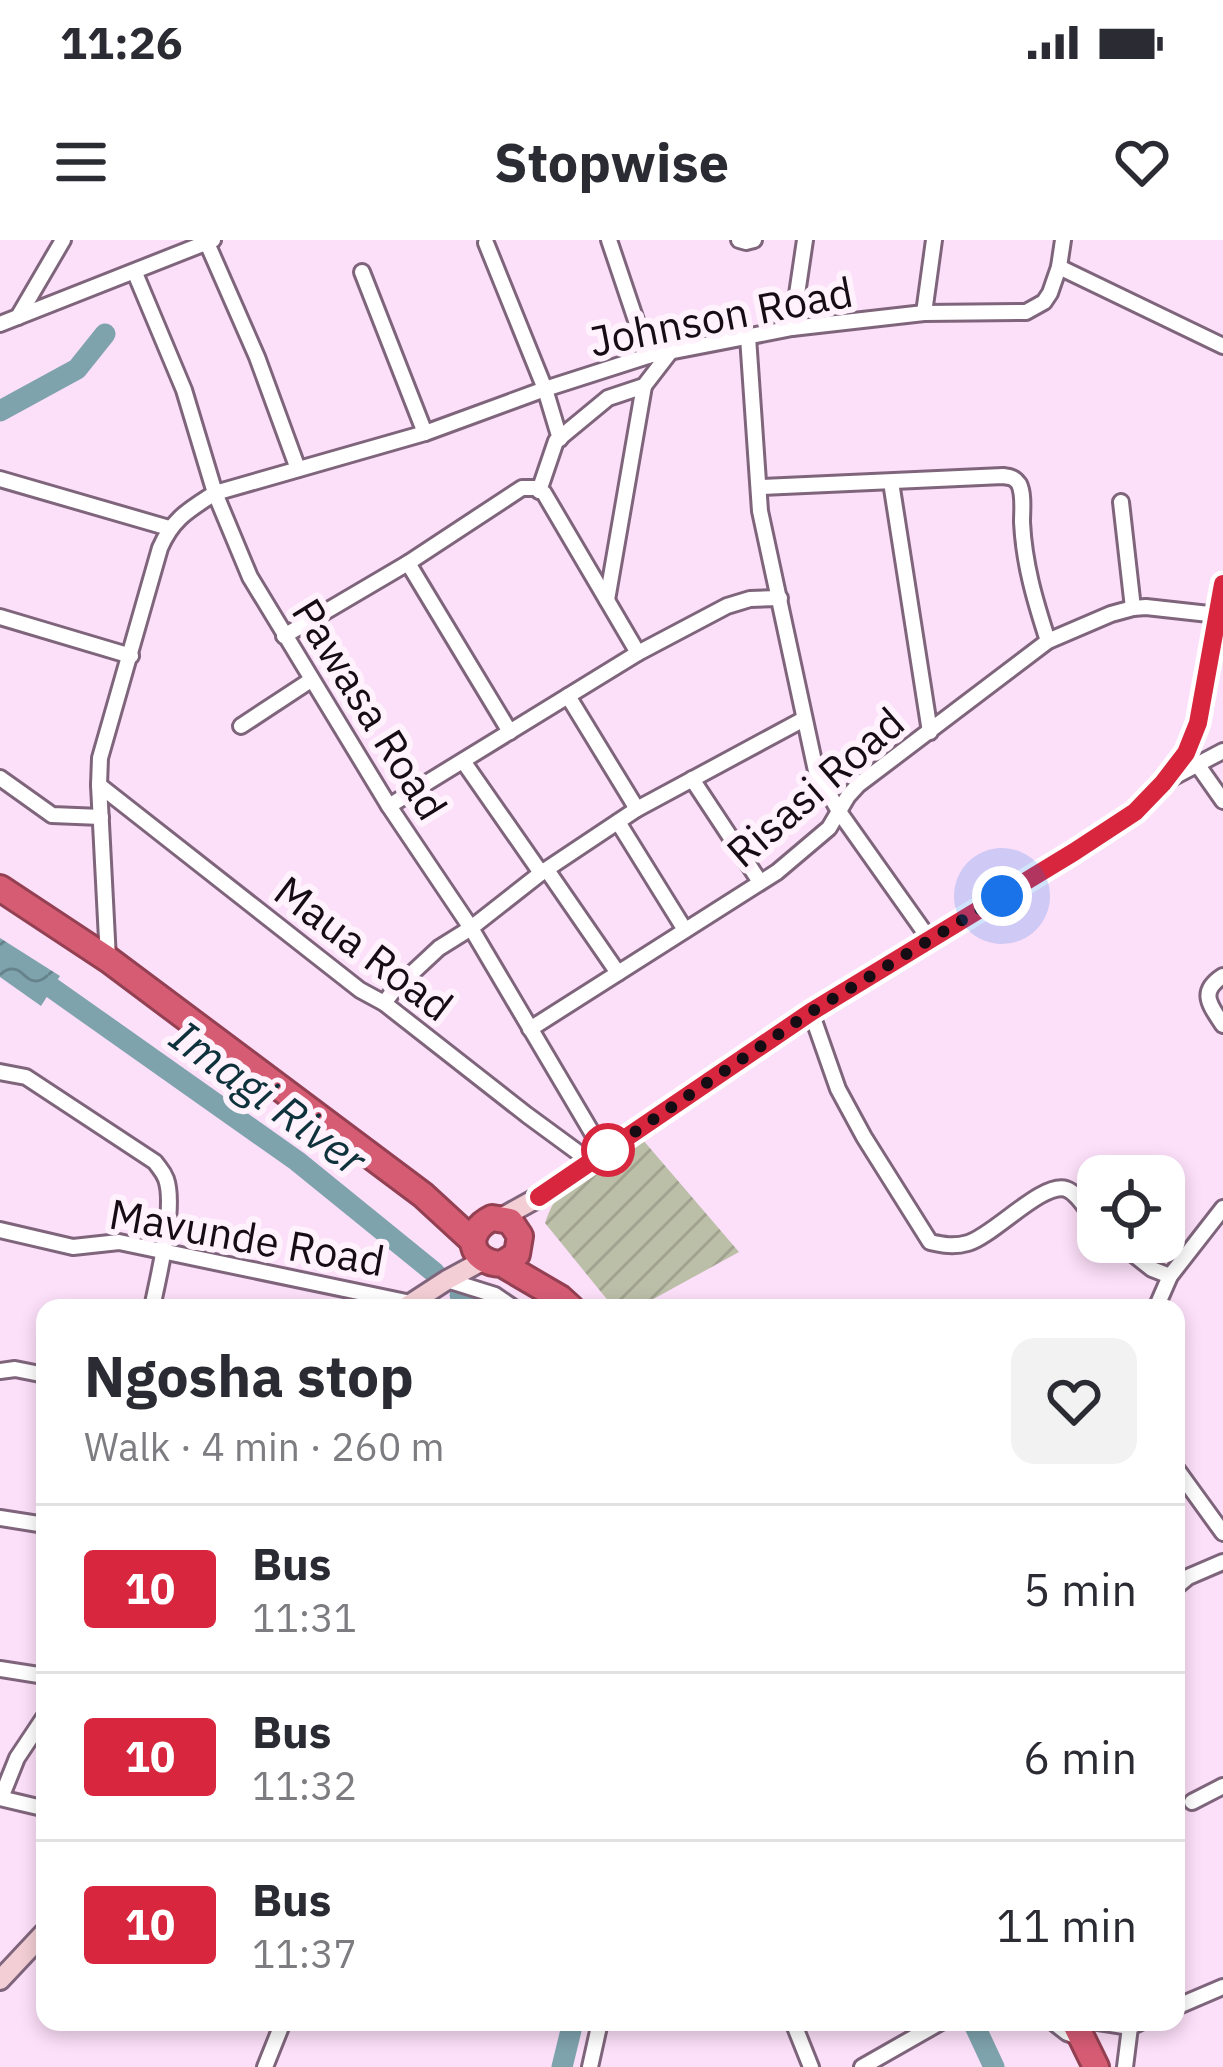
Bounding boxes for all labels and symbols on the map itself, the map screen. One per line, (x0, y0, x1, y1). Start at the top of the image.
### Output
street label: Johnson Road (585, 264, 857, 368)
street label: Pawasa Road (280, 588, 460, 830)
street label: Risasi Road (715, 695, 915, 879)
street label: Maua Road (264, 863, 464, 1033)
your location (972, 866, 1032, 926)
water label: Imagi River (160, 1007, 380, 1188)
unlabelled marker (583, 1125, 633, 1175)
street label: Mavunde Road (105, 1186, 389, 1288)

